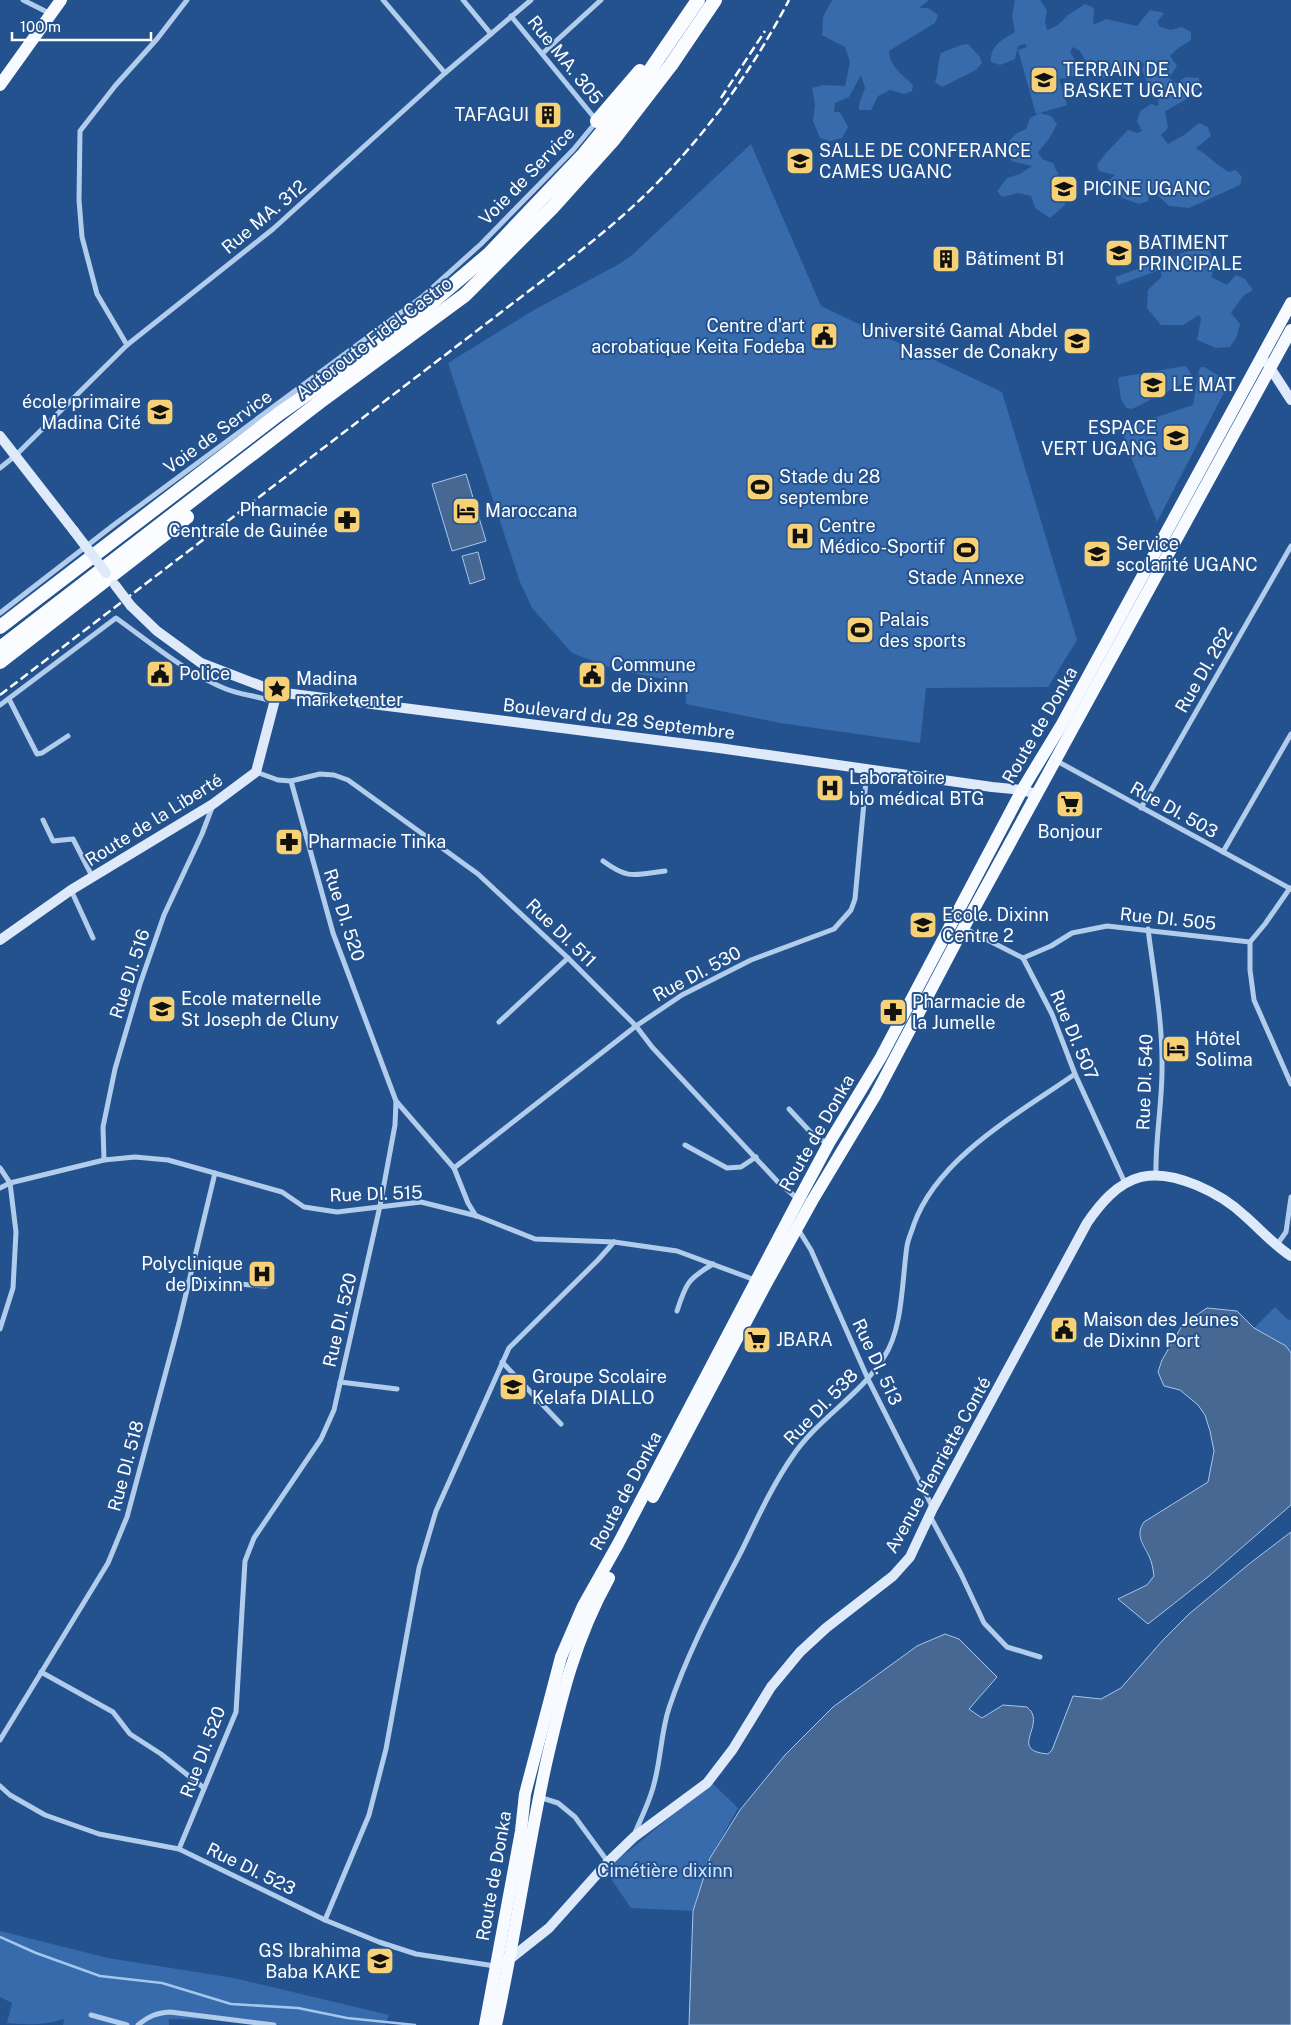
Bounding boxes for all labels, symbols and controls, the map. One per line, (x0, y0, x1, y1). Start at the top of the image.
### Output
scale bar (12, 10, 151, 42)
street label: Rue MA. 305 (523, 11, 607, 108)
text: 100 m (20, 18, 61, 35)
place label: TERRAIN DE BASKET UGANC (1063, 59, 1203, 101)
school or university icon: TERRAIN DE BASKET UGANC (1029, 65, 1059, 95)
building icon: TAFAGUI (533, 100, 563, 130)
place label: TAFAGUI (455, 104, 529, 125)
street label: Voie de Service (475, 122, 579, 229)
place label: SALLE DE CONFERANCE CAMES UGANC (819, 140, 1031, 182)
school or university icon: SALLE DE CONFERANCE CAMES UGANC (785, 146, 815, 176)
school or university icon: PICINE UGANC (1049, 174, 1079, 204)
street label: Rue MA. 312 (217, 175, 310, 258)
place label: PICINE UGANC (1083, 178, 1211, 199)
place label: BATIMENT PRINCIPALE (1138, 232, 1243, 274)
school or university icon: BATIMENT PRINCIPALE (1104, 238, 1134, 268)
building icon: Bâtiment B1 (931, 244, 961, 274)
place label: Bâtiment B1 (965, 248, 1065, 269)
street label: Autoroute Fidel Castro (292, 272, 456, 403)
place label: Centre d'art acrobatique Keita Fodeba (591, 315, 805, 357)
place label: Université Gamal Abdel Nasser de Conakry (861, 320, 1058, 362)
public building icon: Centre d'art acrobatique Keita Fodeba (809, 321, 839, 351)
school or university icon: Université Gamal Abdel Nasser de Conakry (1062, 326, 1092, 356)
school or university icon: LE MAT (1138, 370, 1168, 400)
place label: LE MAT (1172, 374, 1236, 395)
street label: Voie de Service (160, 385, 276, 478)
place label: école primaire Madina Cité (22, 391, 141, 433)
school or university icon: école primaire Madina Cité (145, 397, 175, 427)
place label: ESPACE VERT UGANG (1041, 417, 1157, 459)
school or university icon: ESPACE VERT UGANG (1161, 423, 1191, 453)
place label: Stade du 28 septembre (779, 466, 881, 508)
sports icon: Stade du 28 septembre (745, 472, 775, 502)
hotel icon: Maroccana (451, 496, 481, 526)
place label: Pharmacie Centrale de Guinée (168, 499, 328, 541)
place label: Maroccana (485, 500, 578, 521)
pharmacy icon: Pharmacie Centrale de Guinée (332, 505, 362, 535)
place label: Centre Médico-Sportif (819, 515, 945, 557)
hospital icon: Centre Médico-Sportif (785, 521, 815, 551)
place label: Service scolarité UGANC (1116, 533, 1258, 575)
sports icon: Stade Annexe (951, 535, 981, 565)
school or university icon: Service scolarité UGANC (1082, 539, 1112, 569)
place label: Stade Annexe (908, 567, 1024, 588)
place label: Palais des sports (879, 609, 966, 651)
sports icon: Palais des sports (845, 615, 875, 645)
street label: Rue DI. 262 (1171, 623, 1237, 716)
place label: Commune de Dixinn (611, 654, 696, 696)
public building icon: Police (145, 659, 175, 689)
public building icon: Commune de Dixinn (577, 660, 607, 690)
place label: Police (179, 663, 230, 684)
street label: Route de Donka (998, 663, 1082, 787)
place label: Madina market enter (296, 668, 403, 710)
place icon: Madina market enter (262, 674, 292, 704)
street label: Boulevard du 28 Septembre (502, 694, 736, 743)
place label: Laboratoire bio médical BTG (849, 767, 985, 809)
street label: Route de la Liberté (81, 769, 226, 870)
hospital icon: Laboratoire bio médical BTG (815, 773, 845, 803)
street label: Rue DI. 503 (1127, 777, 1222, 842)
supermarket icon: Bonjour (1055, 789, 1085, 819)
place label: Bonjour (1037, 821, 1103, 842)
pharmacy icon: Pharmacie Tinka (274, 827, 304, 857)
place label: Pharmacie Tinka (308, 831, 446, 852)
street label: Rue DI. 520 (320, 866, 369, 964)
street label: Rue DI. 511 (522, 894, 601, 971)
street label: Rue DI. 505 (1119, 903, 1217, 934)
place label: Ecole. Dixinn Centre 2 (942, 904, 1049, 946)
school or university icon: Ecole. Dixinn Centre 2 (908, 910, 938, 940)
street label: Rue DI. 516 (105, 926, 154, 1021)
street label: Rue DI. 530 (649, 942, 744, 1006)
street label: Rue DI. 507 (1046, 987, 1103, 1083)
place label: Ecole maternelle St Joseph de Cluny (181, 988, 339, 1030)
place label: Pharmacie de la Jumelle (912, 991, 1026, 1033)
school or university icon: Ecole maternelle St Joseph de Cluny (147, 994, 177, 1024)
pharmacy icon: Pharmacie de la Jumelle (878, 997, 908, 1027)
place label: Hôtel Solima (1195, 1028, 1253, 1070)
street label: Rue DI. 540 (1132, 1033, 1157, 1131)
hotel icon: Hôtel Solima (1161, 1034, 1191, 1064)
street label: Route de Donka (775, 1071, 859, 1195)
street label: Rue DI. 515 (329, 1181, 423, 1206)
place label: Polyclinique de Dixinn (141, 1253, 243, 1295)
hospital icon: Polyclinique de Dixinn (247, 1259, 277, 1289)
street label: Rue DI. 520 (318, 1271, 361, 1369)
place label: Maison des Jeunes de Dixinn Port (1083, 1309, 1239, 1351)
street label: Rue DI. 513 (848, 1315, 907, 1408)
public building icon: Maison des Jeunes de Dixinn Port (1049, 1315, 1079, 1345)
supermarket icon: JBARA (742, 1325, 772, 1355)
place label: JBARA (776, 1329, 833, 1350)
street label: Rue DI. 538 (779, 1364, 862, 1449)
place label: Groupe Scolaire Kelafa DIALLO (532, 1366, 667, 1408)
school or university icon: Groupe Scolaire Kelafa DIALLO (498, 1372, 528, 1402)
street label: Avenue Henriette Conté (880, 1373, 995, 1557)
street label: Rue DI. 518 (103, 1418, 148, 1514)
street label: Route de Donka (585, 1428, 666, 1554)
street label: Rue DI. 520 (176, 1703, 230, 1800)
street label: Route de Donka (472, 1809, 515, 1942)
street label: Rue DI. 523 (203, 1838, 299, 1899)
park label: Cimétière dixinn (597, 1860, 733, 1881)
place label: GS Ibrahima Baba KAKE (258, 1940, 361, 1982)
school or university icon: GS Ibrahima Baba KAKE (365, 1946, 395, 1976)

